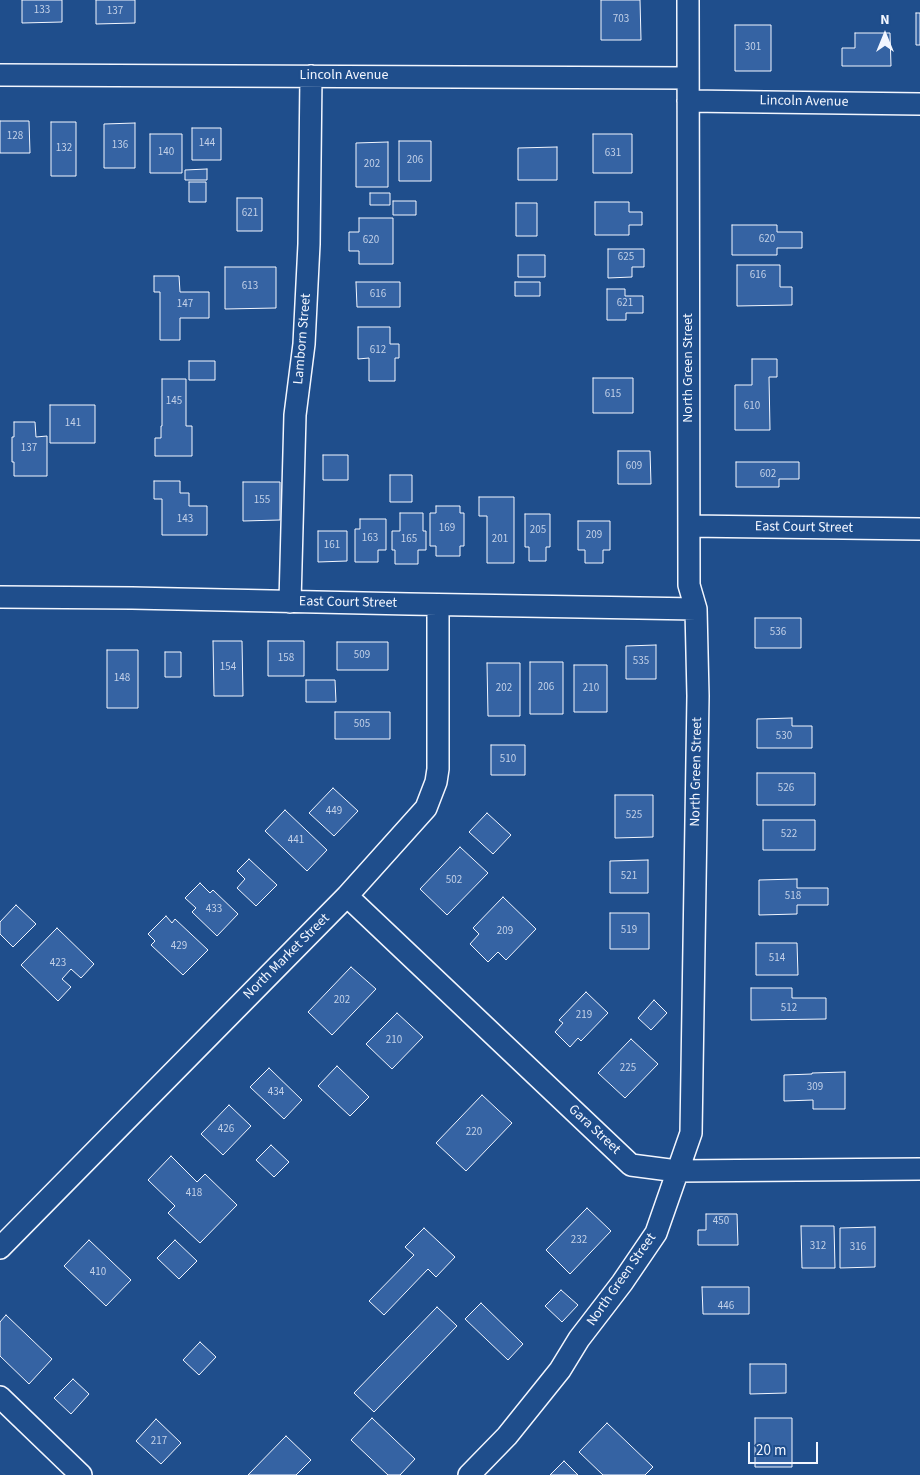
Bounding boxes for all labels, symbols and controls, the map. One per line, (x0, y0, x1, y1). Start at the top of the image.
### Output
house number: 133 (34, 4, 50, 18)
house number: 137 (107, 5, 123, 19)
north arrow (860, 10, 910, 60)
text: N (880, 10, 890, 30)
house number: 703 (613, 13, 629, 27)
house number: 301 (745, 41, 761, 55)
street label: Lincoln Avenue (300, 68, 388, 84)
street label: Lincoln Avenue (759, 93, 849, 111)
house number: 128 (7, 130, 23, 144)
house number: 144 (199, 137, 215, 151)
house number: 136 (112, 139, 128, 153)
house number: 132 (56, 142, 72, 156)
house number: 140 (158, 146, 174, 160)
house number: 631 (605, 147, 621, 161)
house number: 206 (407, 154, 423, 168)
house number: 202 (364, 158, 380, 172)
house number: 621 (242, 207, 258, 221)
house number: 620 (759, 233, 775, 247)
house number: 620 (363, 234, 379, 248)
house number: 625 (618, 251, 634, 265)
house number: 616 (750, 269, 766, 283)
house number: 613 (242, 280, 258, 294)
house number: 616 (370, 288, 386, 302)
street label: Lamborn Street (291, 293, 315, 385)
house number: 621 (617, 297, 633, 311)
house number: 147 (177, 298, 193, 312)
street label: North Green Street (681, 313, 697, 423)
house number: 612 (370, 344, 386, 358)
house number: 615 (605, 388, 621, 402)
house number: 145 (166, 395, 182, 409)
house number: 610 (744, 400, 760, 414)
house number: 141 (65, 417, 81, 431)
house number: 137 (21, 442, 37, 456)
house number: 609 (626, 460, 642, 474)
house number: 602 (760, 468, 776, 482)
house number: 155 (254, 494, 270, 508)
house number: 143 (177, 513, 193, 527)
street label: East Court Street (755, 519, 853, 537)
house number: 169 (439, 522, 455, 536)
house number: 205 (530, 524, 546, 538)
house number: 209 (586, 529, 602, 543)
house number: 163 (362, 532, 378, 546)
house number: 165 (401, 533, 417, 547)
house number: 201 (492, 533, 508, 547)
house number: 161 (324, 539, 340, 553)
street label: East Court Street (299, 594, 397, 612)
house number: 536 (770, 626, 786, 640)
house number: 509 (354, 649, 370, 663)
house number: 158 (278, 652, 294, 666)
house number: 535 (633, 655, 649, 669)
house number: 154 (220, 661, 236, 675)
house number: 148 (114, 672, 130, 686)
house number: 206 (538, 681, 554, 695)
house number: 202 (496, 682, 512, 696)
house number: 210 (583, 682, 599, 696)
street label: North Green Street (688, 717, 706, 827)
house number: 505 (354, 718, 370, 732)
house number: 530 (776, 730, 792, 744)
house number: 510 (500, 753, 516, 767)
house number: 526 (778, 782, 794, 796)
house number: 449 (326, 805, 342, 819)
house number: 525 (626, 809, 642, 823)
house number: 522 (781, 828, 797, 842)
house number: 441 (288, 834, 304, 848)
house number: 521 (621, 870, 637, 884)
house number: 502 (446, 874, 462, 888)
house number: 518 (785, 890, 801, 904)
house number: 433 (206, 903, 222, 917)
street label: North Market Street (240, 910, 334, 1004)
house number: 519 (621, 924, 637, 938)
house number: 209 (497, 925, 513, 939)
house number: 429 (171, 940, 187, 954)
house number: 514 (769, 952, 785, 966)
house number: 423 (50, 957, 66, 971)
house number: 202 (334, 994, 350, 1008)
house number: 512 (781, 1002, 797, 1016)
house number: 219 (576, 1009, 592, 1023)
house number: 210 (386, 1034, 402, 1048)
house number: 225 (620, 1062, 636, 1076)
house number: 309 (807, 1081, 823, 1095)
house number: 434 (268, 1086, 284, 1100)
street label: Gara Street (564, 1102, 624, 1158)
house number: 426 (218, 1123, 234, 1137)
house number: 220 (466, 1126, 482, 1140)
house number: 418 (186, 1187, 202, 1201)
house number: 450 (713, 1215, 729, 1229)
street label: North Green Street (584, 1230, 660, 1330)
house number: 232 (571, 1234, 587, 1248)
house number: 312 (810, 1240, 826, 1254)
house number: 316 (850, 1241, 866, 1255)
house number: 410 (90, 1266, 106, 1280)
house number: 446 (718, 1300, 734, 1314)
scale bar (750, 1432, 820, 1464)
house number: 217 (151, 1435, 167, 1449)
text: 20 m (756, 1440, 786, 1461)

